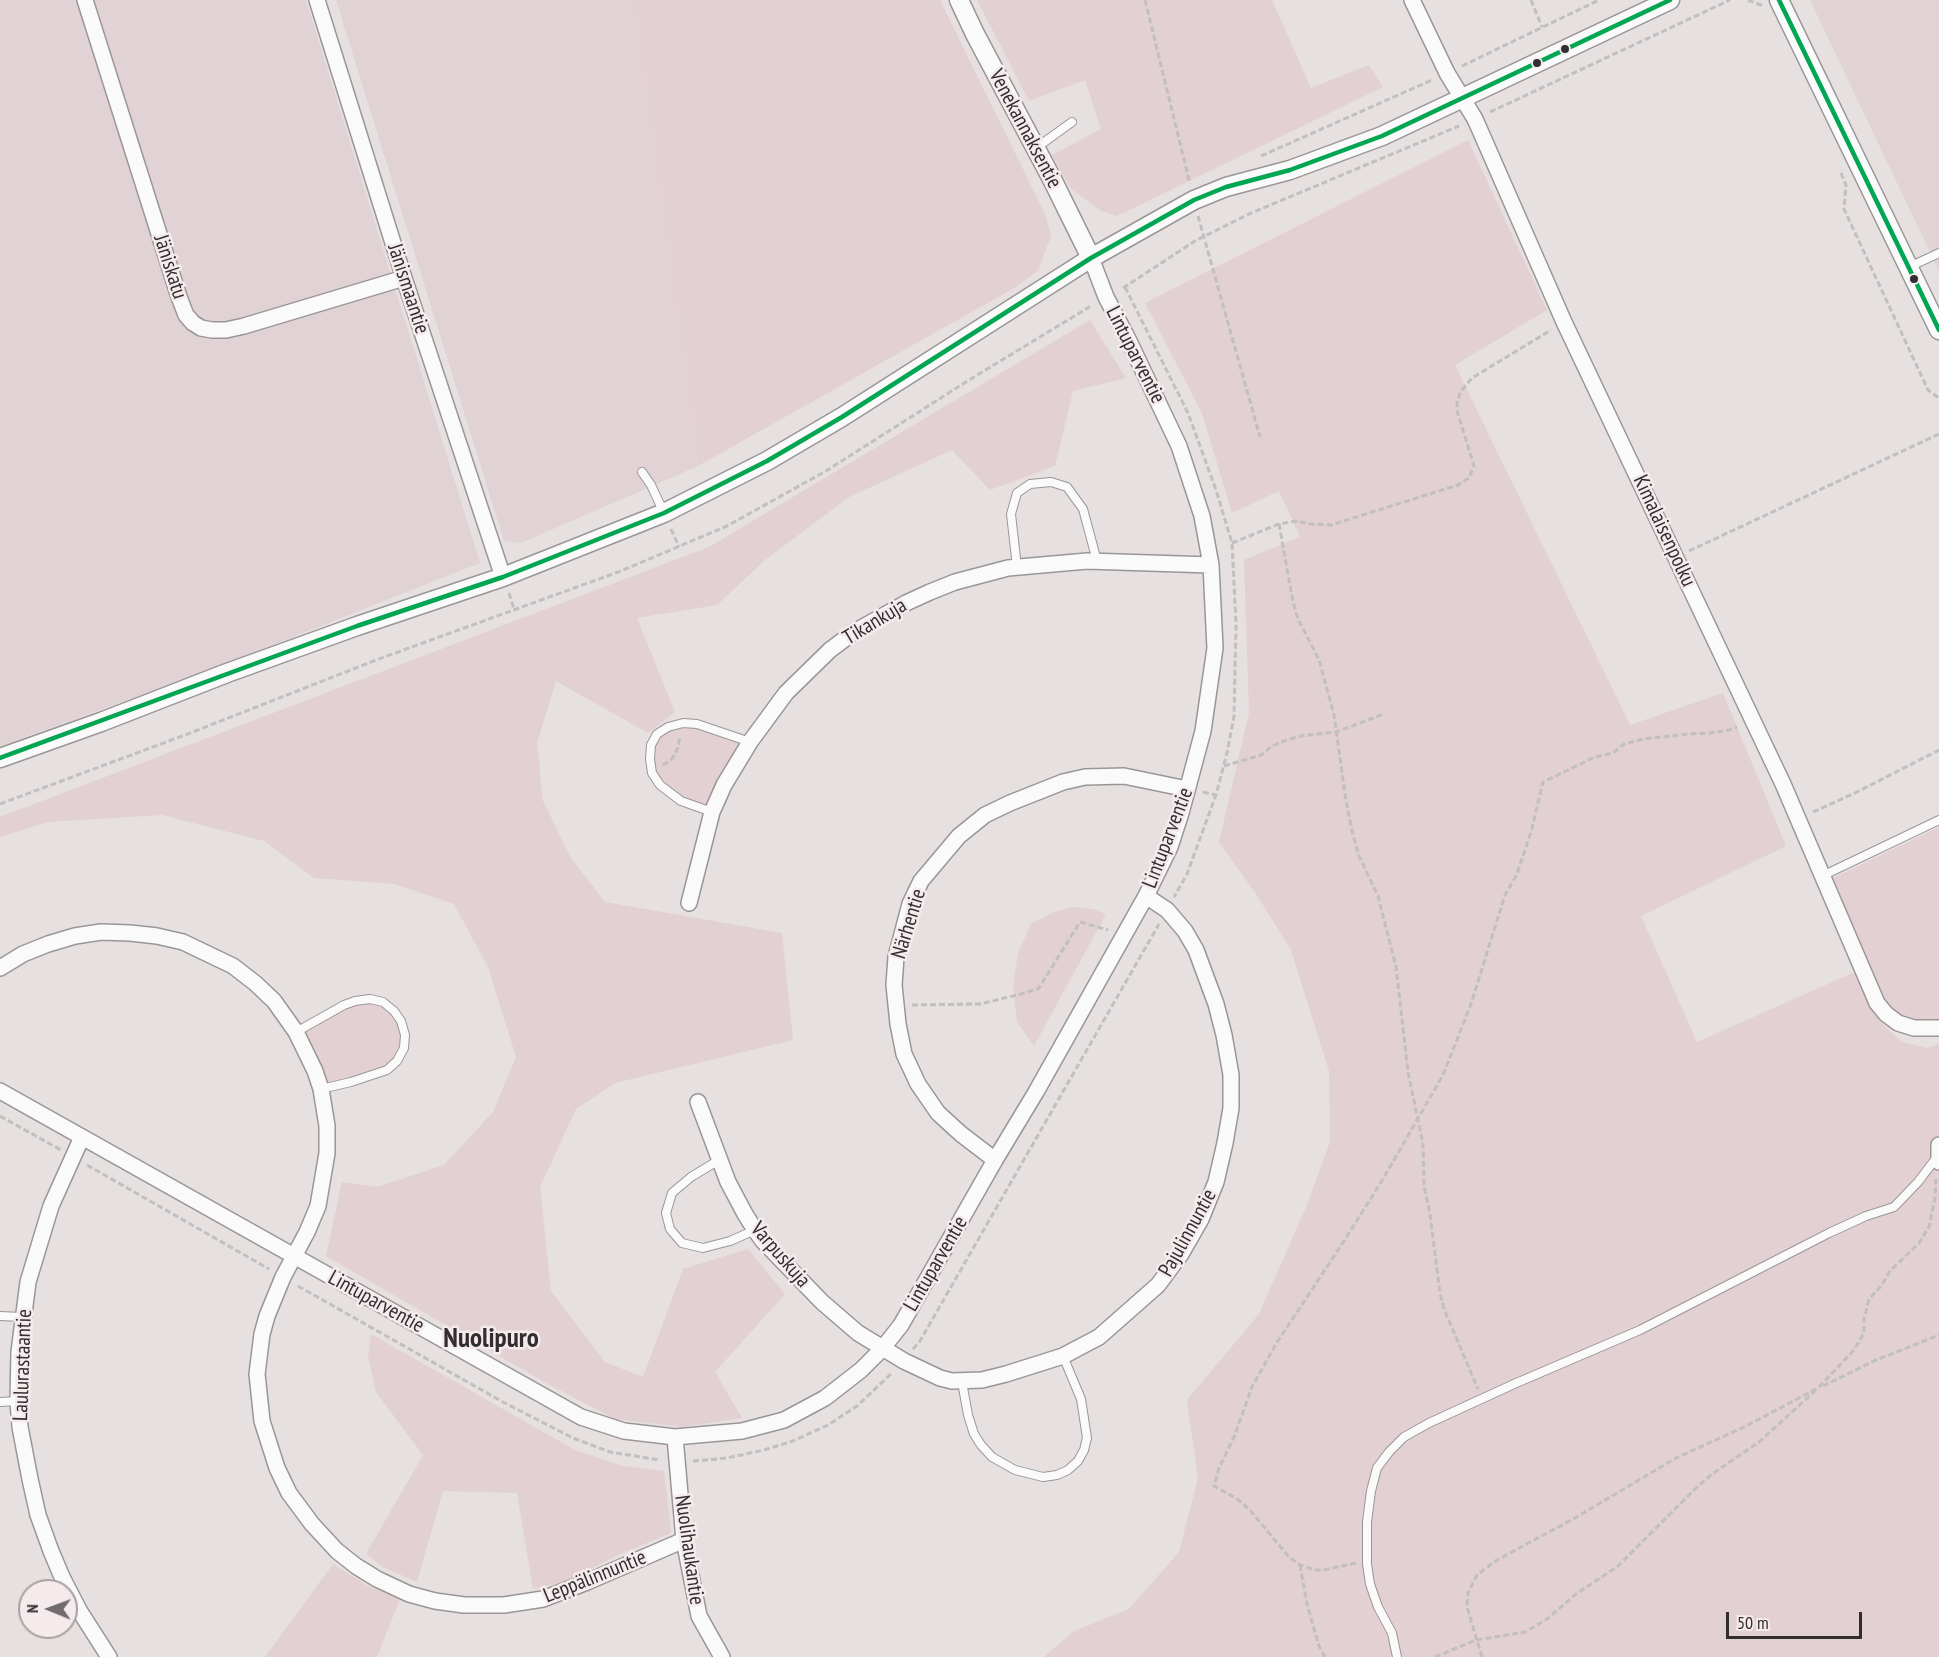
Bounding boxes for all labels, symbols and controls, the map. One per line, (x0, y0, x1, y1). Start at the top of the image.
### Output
unlabelled marker (1559, 43, 1571, 55)
unlabelled marker (1531, 57, 1543, 69)
street label: Venekannaksentie (983, 65, 1067, 193)
street label: Jäniskatu (148, 232, 192, 302)
street label: Jänismaantie (382, 241, 434, 337)
unlabelled marker (1908, 273, 1920, 285)
street label: Lintuparventie (1100, 302, 1170, 408)
street label: Kimalaisenpolku (1627, 471, 1701, 591)
street label: Tikankuja (839, 593, 911, 651)
street label: Lintuparventie (1137, 784, 1199, 892)
street label: Närhentie (886, 886, 932, 962)
street label: Pajulinnuntie (1154, 1185, 1222, 1281)
street label: Lintuparventie (899, 1212, 973, 1316)
street label: Varpuskuja (745, 1217, 815, 1293)
street label: Lintuparventie (324, 1265, 428, 1339)
street label: Laulurastaantie (8, 1309, 38, 1421)
district label: Nuolipuro (443, 1323, 539, 1355)
street label: Nuolihaukantie (669, 1494, 709, 1606)
street label: Leppälinnuntie (540, 1545, 650, 1609)
north arrow (18, 1579, 78, 1639)
scale bar (1729, 1600, 1866, 1638)
text: N (22, 1604, 42, 1613)
text: 50 m (1737, 1611, 1769, 1634)

